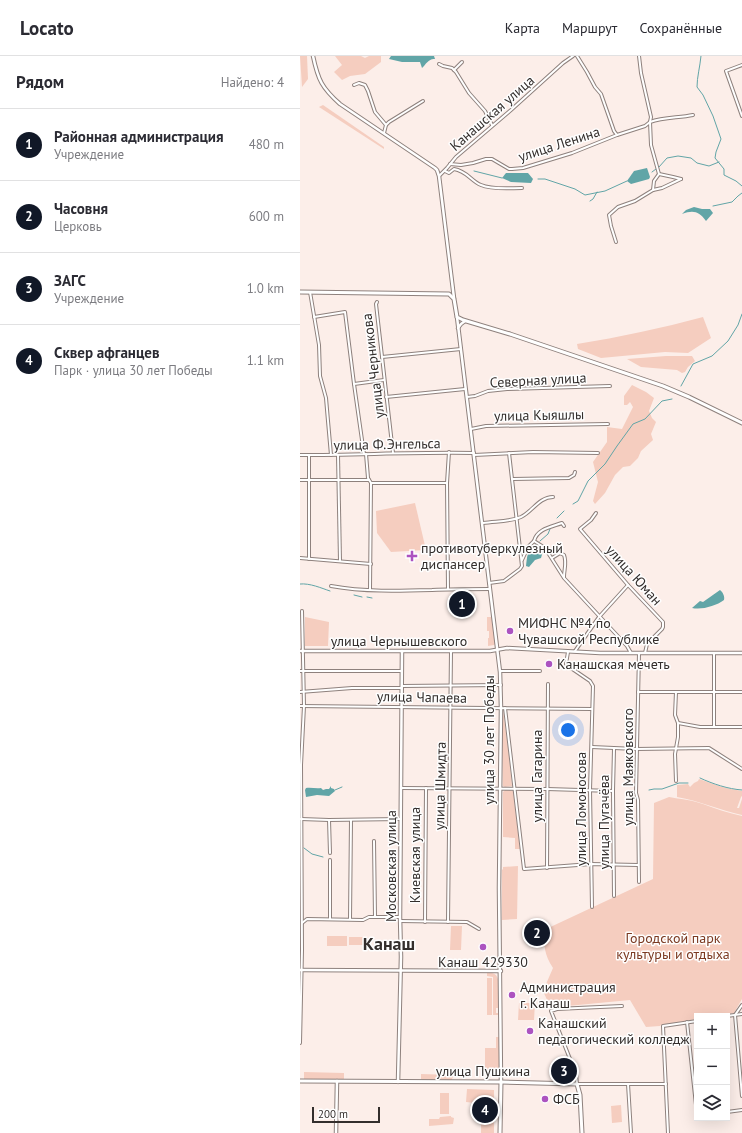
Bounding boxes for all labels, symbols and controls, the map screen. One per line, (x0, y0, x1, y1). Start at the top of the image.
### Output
text: Locato (20, 16, 74, 40)
text: Карта (505, 19, 540, 37)
text: Маршрут (562, 19, 617, 37)
text: Сохранённые (639, 19, 722, 37)
text: Рядом (16, 71, 64, 93)
street label: Канашская улица (446, 71, 538, 155)
text: Найдено: 4 (221, 74, 284, 91)
street label: улица Ленина (516, 122, 602, 166)
text: Районная администрация (54, 127, 224, 146)
text: 1 (25, 136, 33, 153)
text: 480 m (249, 136, 284, 153)
text: Учреждение (54, 146, 124, 163)
text: Часовня (54, 199, 108, 218)
text: 2 (25, 208, 33, 225)
text: 600 m (249, 208, 284, 225)
text: Церковь (54, 218, 102, 235)
text: ЗАГС (54, 271, 86, 290)
text: 3 (25, 280, 33, 297)
text: 1.0 km (247, 280, 284, 297)
text: Учреждение (54, 290, 124, 307)
street label: улица Черникова (358, 312, 388, 420)
text: Сквер афганцев (54, 343, 159, 362)
text: 4 (25, 352, 33, 369)
text: 1.1 km (247, 352, 284, 369)
text: Парк · улица 30 лет Победы (54, 362, 213, 379)
street label: Северная улица (489, 368, 587, 392)
street label: улица Кыяшлы (494, 405, 584, 425)
street label: улица Ф.Энгельса (333, 434, 441, 454)
place label: противотуберкулезный диспансер (421, 539, 563, 573)
street label: улица Юман (602, 541, 666, 609)
marker: противотуберкулезный диспансер (406, 550, 418, 562)
pin: 1 (449, 589, 475, 619)
place label: МИФНС №4 по Чувашской Республике (518, 614, 659, 648)
marker: МИФНС №4 по Чувашской Республике (505, 626, 515, 636)
street label: улица Чернышевского (331, 632, 467, 650)
place label: Канашская мечеть (557, 655, 670, 673)
marker: Канашская мечеть (544, 659, 554, 669)
street label: улица 30 лет Победы (480, 675, 498, 805)
street label: улица Чапаева (377, 687, 467, 707)
street label: улица Маяковского (619, 708, 637, 826)
your location (558, 720, 578, 740)
street label: улица Гагарина (528, 730, 546, 822)
street label: улица Шмидта (430, 742, 450, 830)
street label: улица Ломоносова (572, 752, 590, 866)
street label: улица Пугачёва (595, 774, 613, 870)
street label: Киевская улица (406, 807, 424, 903)
street label: Московская улица (382, 810, 400, 922)
pin: 2 (524, 918, 550, 948)
park label: Городской парк культуры и отдыха (616, 929, 730, 963)
district label: Канаш (363, 932, 415, 955)
marker: Канаш 429330 (478, 942, 488, 952)
place label: Канаш 429330 (438, 953, 528, 971)
place label: Администрация г. Канаш (520, 978, 616, 1012)
marker: Администрация г. Канаш (507, 990, 517, 1000)
map controls (694, 1013, 730, 1121)
button: + (694, 1013, 730, 1049)
place label: Канашский педагогический колледж (538, 1014, 690, 1048)
marker: Канашский педагогический колледж (525, 1026, 535, 1036)
button: − (694, 1049, 730, 1085)
pin: 3 (551, 1056, 577, 1086)
street label: улица Пушкина (436, 1062, 530, 1080)
button: layers (694, 1085, 730, 1121)
place label: ФСБ (553, 1090, 580, 1108)
marker: ФСБ (540, 1094, 550, 1104)
pin: 4 (472, 1095, 498, 1125)
scale bar (312, 1105, 380, 1124)
text: 200 m (318, 1107, 348, 1121)

